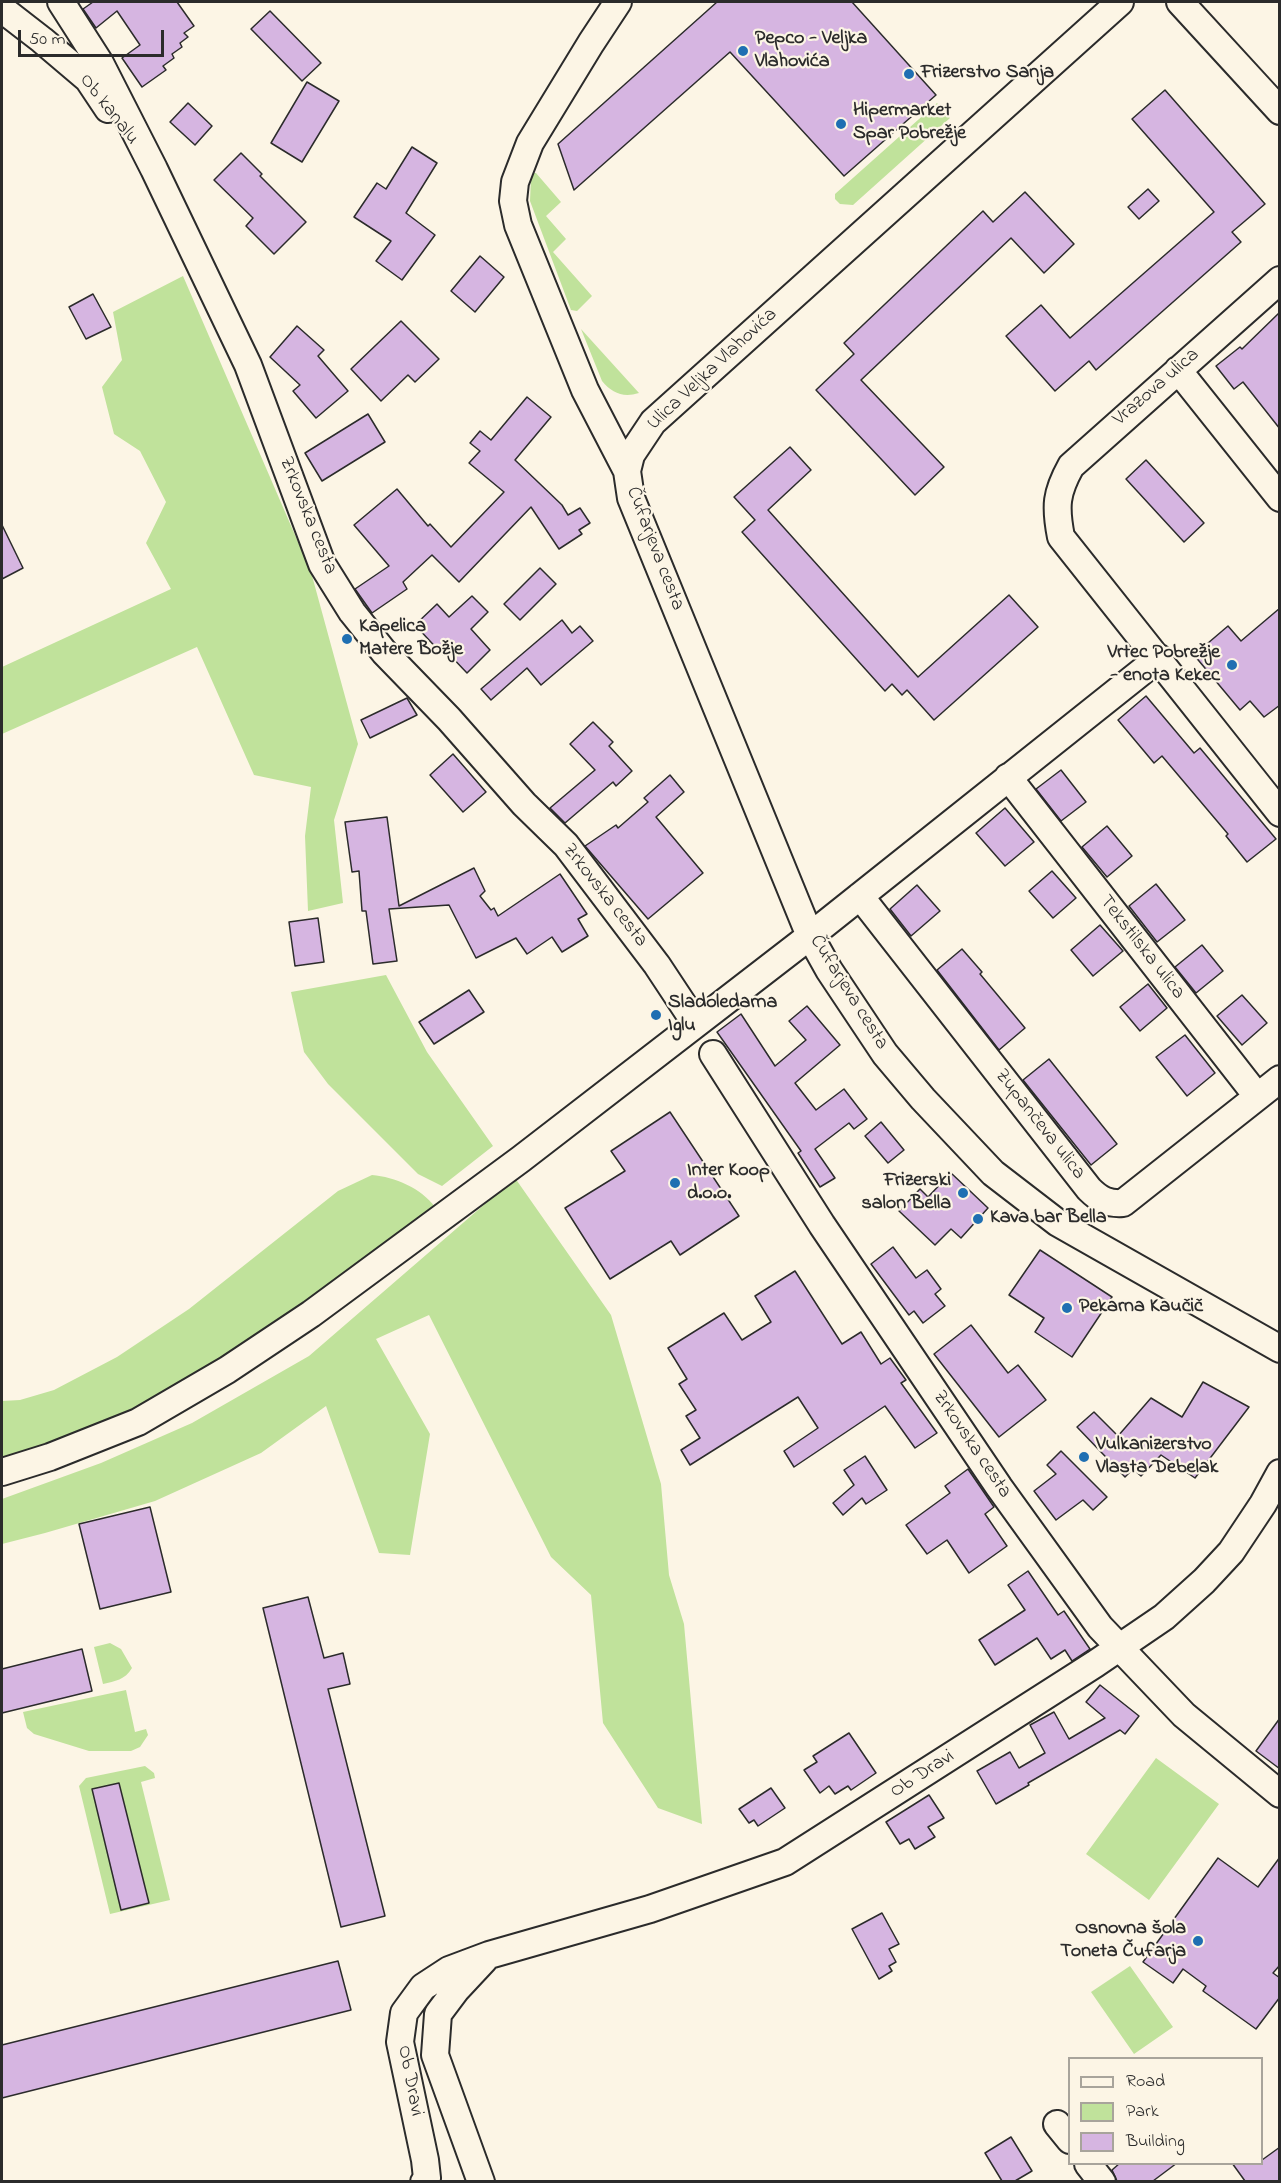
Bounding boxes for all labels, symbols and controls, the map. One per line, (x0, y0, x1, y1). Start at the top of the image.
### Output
scale bar (21, 18, 166, 56)
text: 50 m (29, 27, 66, 53)
place label: Pepco - Veljka Vlahovića (755, 28, 867, 75)
marker: Pepco - Veljka Vlahovića (736, 44, 750, 58)
place label: Frizerstvo Sanja (921, 62, 1054, 86)
marker: Frizerstvo Sanja (902, 67, 916, 81)
street label: Ob kanalu (73, 70, 143, 150)
place label: Hipermarket Spar Pobrežje (853, 100, 966, 147)
marker: Hipermarket Spar Pobrežje (834, 117, 848, 131)
street label: Ulica Veljka Vlahovića (643, 304, 783, 436)
street label: Vrazova ulica (1109, 344, 1205, 432)
street label: Zrkovska cesta (273, 454, 341, 578)
street label: Čufarjeva cesta (619, 484, 689, 614)
place label: Kapelica Matere Božje (359, 616, 463, 663)
marker: Kapelica Matere Božje (340, 632, 354, 646)
place label: Vrtec Pobrežje - enota Kekec (1108, 642, 1220, 689)
marker: Vrtec Pobrežje - enota Kekec (1225, 658, 1239, 672)
street label: Zrkovska cesta (556, 839, 652, 953)
street label: Tekstilska ulica (1093, 891, 1189, 1005)
street label: Čufarjeva cesta (803, 931, 893, 1055)
place label: Sladoledarna Iglu (668, 992, 777, 1039)
marker: Sladoledarna Iglu (649, 1008, 663, 1022)
street label: Zupančeva ulica (988, 1065, 1090, 1185)
place label: Inter Koop d.o.o. (687, 1160, 770, 1207)
place label: Frizerski salon Bella (861, 1170, 951, 1217)
marker: Inter Koop d.o.o. (668, 1176, 682, 1190)
marker: Frizerski salon Bella (956, 1186, 970, 1200)
place label: Kava bar Bella (990, 1207, 1107, 1231)
marker: Kava bar Bella (971, 1212, 985, 1226)
place label: Pekarna Kaučič (1079, 1296, 1203, 1320)
marker: Pekarna Kaučič (1060, 1301, 1074, 1315)
street label: Zrkovska cesta (926, 1387, 1016, 1503)
place label: Vulkanizerstvo Vlasta Debelak (1096, 1434, 1218, 1481)
marker: Vulkanizerstvo Vlasta Debelak (1077, 1450, 1091, 1464)
street label: Ob Dravi (886, 1745, 960, 1805)
place label: Osnovna šola Toneta Čufarja (1060, 1918, 1186, 1965)
marker: Osnovna šola Toneta Čufarja (1191, 1934, 1205, 1948)
street label: Ob Dravi (390, 2044, 428, 2118)
legend (1068, 2057, 1263, 2165)
text: Road (1126, 2069, 1165, 2095)
text: Park (1126, 2099, 1159, 2125)
text: Building (1126, 2129, 1185, 2155)

